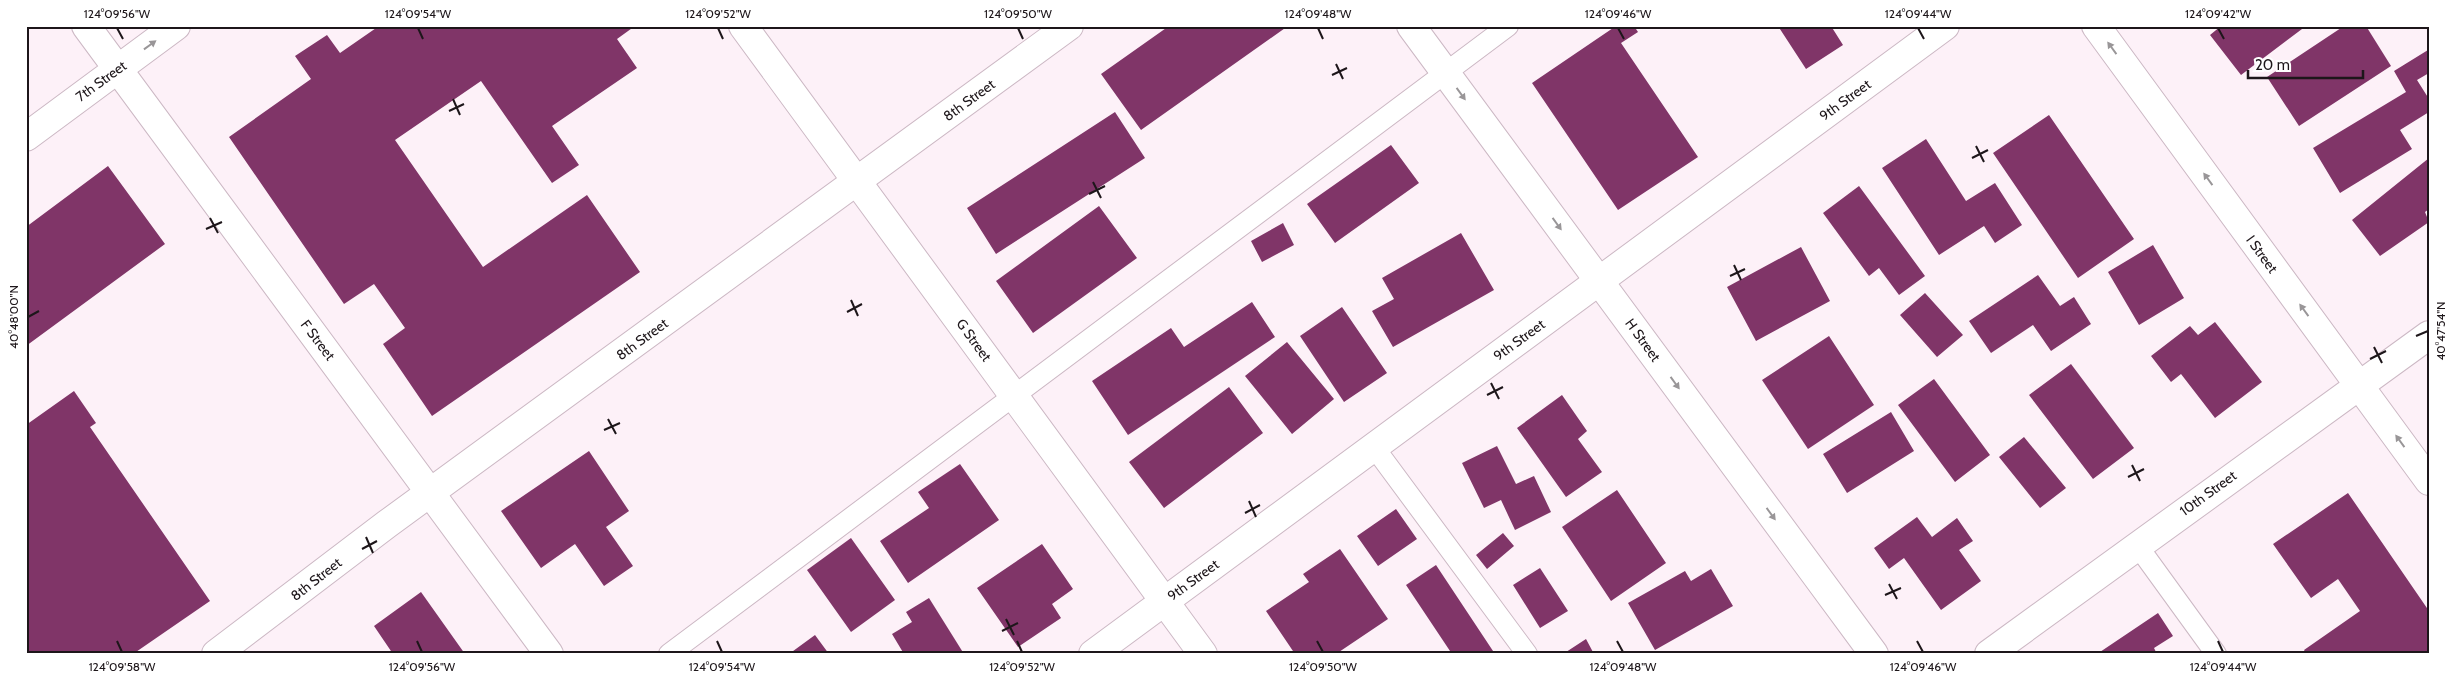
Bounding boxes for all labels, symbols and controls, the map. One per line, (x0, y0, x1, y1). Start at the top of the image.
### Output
text: 124°09'56"W (84, 6, 151, 21)
text: 124°09'54"W (385, 6, 452, 21)
text: 124°09'52"W (685, 6, 752, 21)
text: 124°09'50"W (984, 6, 1053, 21)
text: 124°09'48"W (1285, 6, 1352, 21)
text: 124°09'46"W (1585, 6, 1652, 21)
text: 124°09'44"W (1885, 6, 1952, 21)
text: 124°09'42"W (2185, 6, 2252, 21)
one-way arrow (143, 40, 157, 50)
one-way arrow (2107, 41, 2117, 55)
scale bar (2248, 48, 2362, 80)
street label: 7th Street (72, 56, 130, 105)
text: 20 m (2255, 56, 2290, 74)
street label: 8th Street (939, 75, 999, 125)
street label: 9th Street (1816, 75, 1875, 125)
one-way arrow (1455, 87, 1466, 100)
one-way arrow (2203, 172, 2213, 186)
one-way arrow (1552, 217, 1562, 231)
street label: I Street (2242, 231, 2282, 277)
text: 40°48'00"N (6, 285, 21, 349)
text: 40°47'54"N (2433, 301, 2448, 361)
one-way arrow (2299, 304, 2309, 317)
street label: 8th Street (612, 314, 672, 364)
street label: G Street (952, 315, 996, 365)
street label: 9th Street (1490, 315, 1549, 365)
street label: H Street (1621, 315, 1665, 365)
street label: F Street (297, 316, 339, 364)
one-way arrow (1669, 376, 1680, 389)
one-way arrow (2395, 434, 2405, 448)
street label: 10th Street (2176, 466, 2240, 520)
one-way arrow (1766, 507, 1776, 521)
street label: 8th Street (287, 553, 345, 605)
street label: 9th Street (1164, 555, 1223, 605)
text: 124°09'58"W (89, 659, 156, 674)
text: 124°09'56"W (389, 659, 456, 674)
text: 124°09'54"W (689, 659, 756, 674)
text: 124°09'52"W (989, 659, 1056, 674)
text: 124°09'50"W (1289, 659, 1358, 674)
text: 124°09'48"W (1590, 659, 1657, 674)
text: 124°09'46"W (1890, 659, 1957, 674)
text: 124°09'44"W (2190, 659, 2257, 674)

